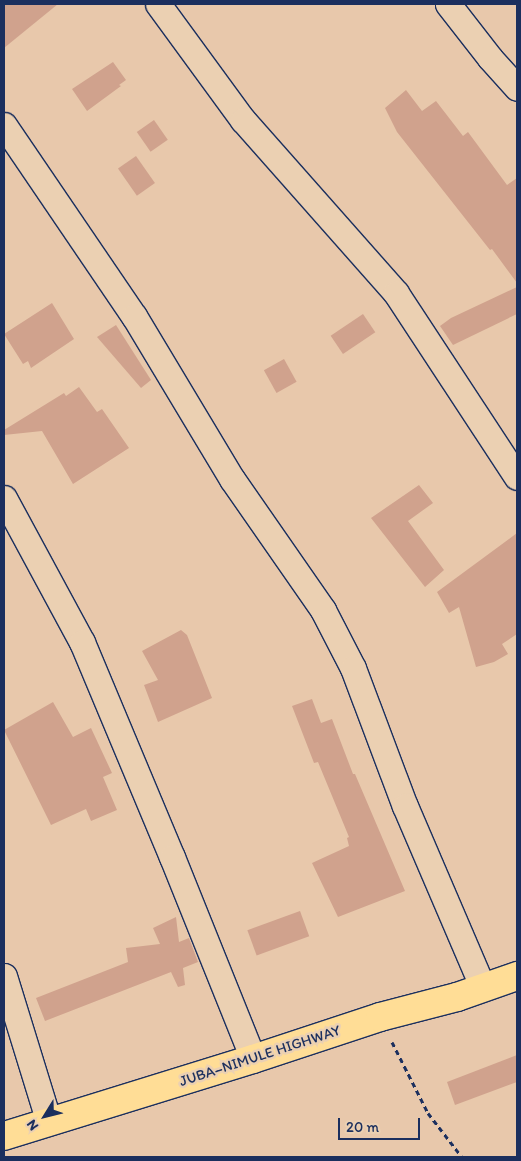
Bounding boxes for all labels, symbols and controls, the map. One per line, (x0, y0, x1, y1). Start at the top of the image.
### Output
street label: JUBA–NIMULE HIGHWAY (177, 1021, 343, 1091)
north arrow (20, 1091, 70, 1141)
scale bar (341, 1108, 424, 1140)
text: N (23, 1116, 42, 1134)
text: 20 m (346, 1118, 379, 1136)

